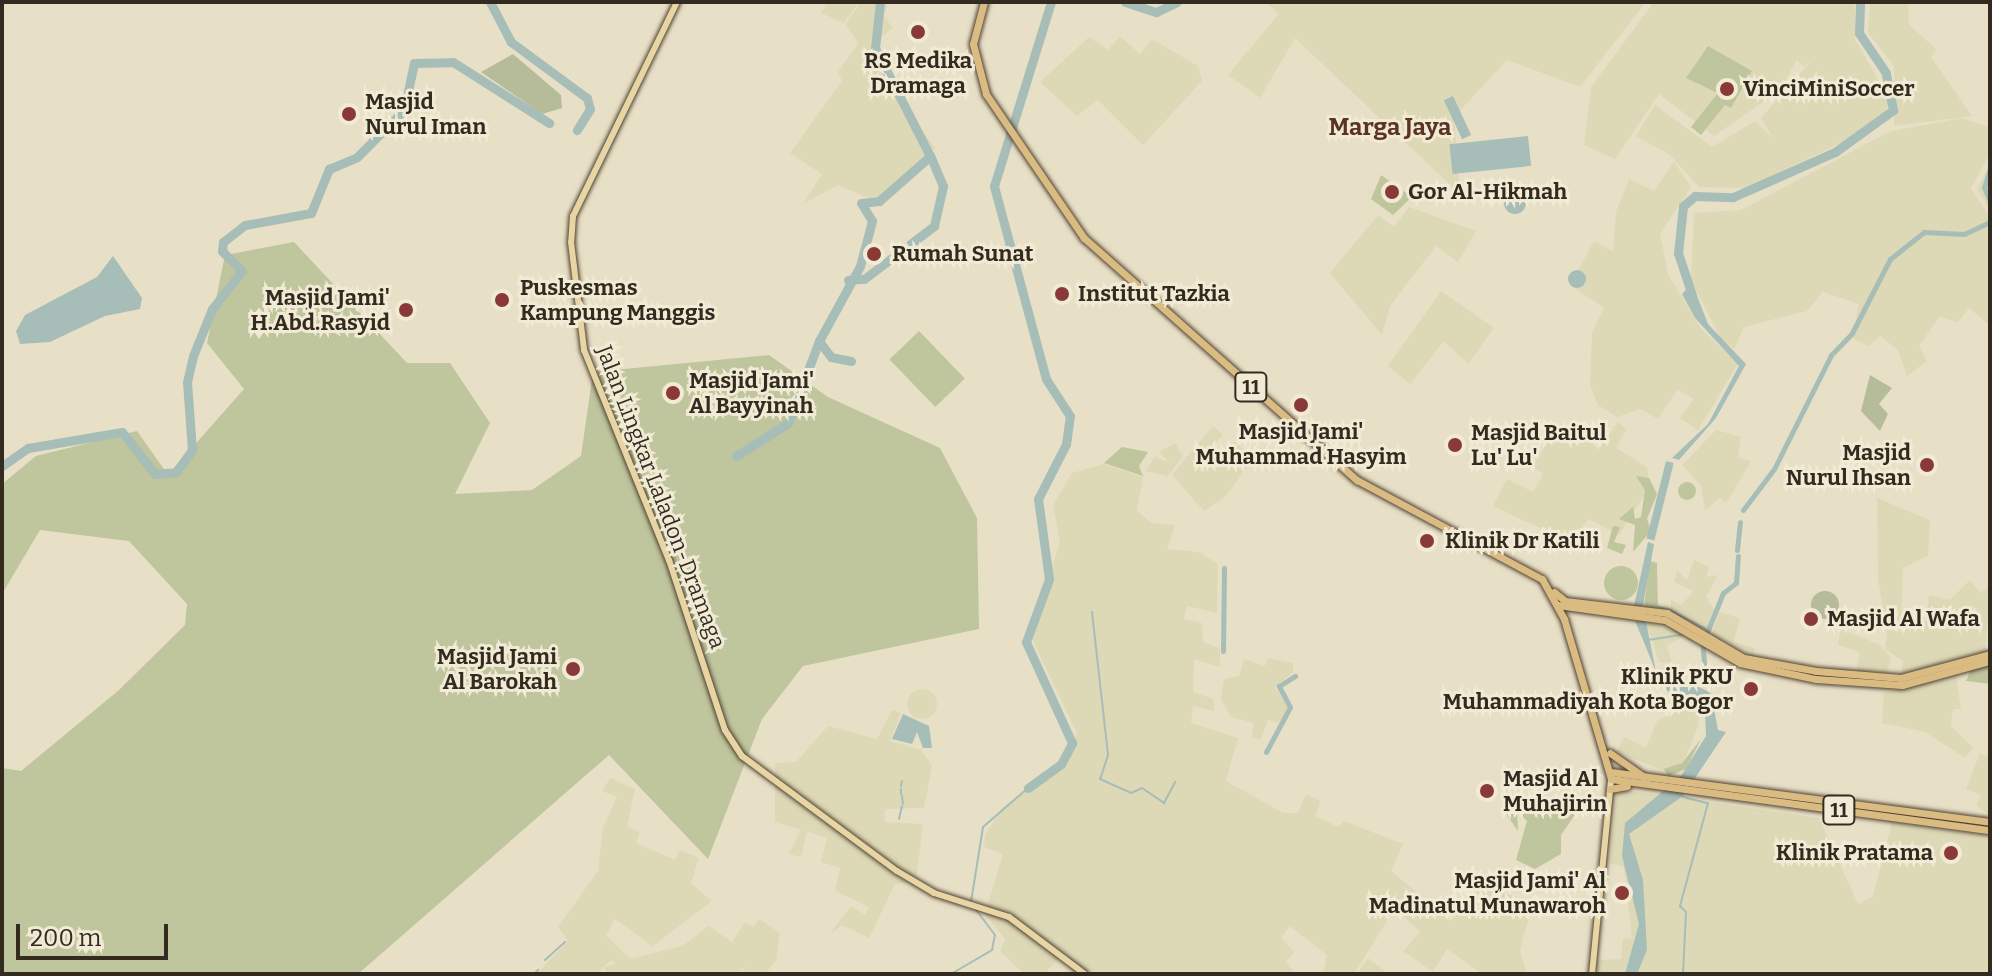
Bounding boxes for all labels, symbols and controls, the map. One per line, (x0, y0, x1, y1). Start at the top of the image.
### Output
marker: RS Medika Dramaga (907, 21, 929, 43)
place label: RS Medika Dramaga (864, 47, 972, 98)
place label: VinciMiniSoccer (1743, 76, 1915, 102)
marker: VinciMiniSoccer (1718, 80, 1736, 98)
place label: Masjid Nurul Iman (365, 88, 486, 140)
marker: Masjid Nurul Iman (340, 105, 358, 123)
district label: Marga Jaya (1328, 114, 1452, 142)
place label: Gor Al-Hikmah (1408, 179, 1567, 205)
marker: Gor Al-Hikmah (1383, 183, 1401, 201)
place label: Rumah Sunat (892, 241, 1034, 267)
marker: Rumah Sunat (863, 243, 885, 265)
place label: Puskesmas Kampung Manggis (520, 274, 715, 326)
place label: Institut Tazkia (1078, 281, 1230, 307)
place label: Masjid Jami' H.Abd.Rasyid (250, 284, 390, 336)
marker: Institut Tazkia (1053, 285, 1071, 303)
marker: Puskesmas Kampung Manggis (491, 289, 513, 311)
marker: Masjid Jami' H.Abd.Rasyid (397, 301, 415, 319)
street label: Jalan Lingkar Laladon-Dramaga (591, 342, 731, 652)
place label: Masjid Jami' Al Bayyinah (689, 367, 814, 418)
road number: 11 (1233, 371, 1269, 403)
marker: Masjid Jami' Al Bayyinah (664, 384, 682, 402)
marker: Masjid Jami' Muhammad Hasyim (1292, 396, 1310, 414)
place label: Masjid Jami' Muhammad Hasyim (1196, 418, 1406, 470)
place label: Masjid Baitul Lu' Lu' (1471, 419, 1606, 470)
marker: Masjid Baitul Lu' Lu' (1446, 436, 1464, 454)
place label: Masjid Nurul Ihsan (1786, 439, 1911, 490)
marker: Masjid Nurul Ihsan (1918, 456, 1936, 474)
place label: Klinik Dr Katili (1445, 528, 1600, 554)
marker: Klinik Dr Katili (1416, 530, 1438, 552)
place label: Masjid Al Wafa (1827, 606, 1980, 632)
marker: Masjid Al Wafa (1802, 610, 1820, 628)
place label: Masjid Jami Al Barokah (437, 643, 557, 694)
marker: Masjid Jami Al Barokah (564, 660, 582, 678)
place label: Klinik PKU Muhammadiyah Kota Bogor (1443, 663, 1733, 714)
marker: Klinik PKU Muhammadiyah Kota Bogor (1740, 678, 1762, 700)
place label: Masjid Al Muhajirin (1503, 765, 1607, 816)
marker: Masjid Al Muhajirin (1478, 782, 1496, 800)
road number: 11 (1821, 794, 1857, 826)
place label: Klinik Pratama (1776, 840, 1933, 866)
marker: Klinik Pratama (1940, 842, 1962, 864)
place label: Masjid Jami' Al Madinatul Munawaroh (1369, 867, 1606, 918)
marker: Masjid Jami' Al Madinatul Munawaroh (1613, 884, 1631, 902)
scale bar (20, 908, 172, 958)
text: 200 m (30, 924, 102, 952)

